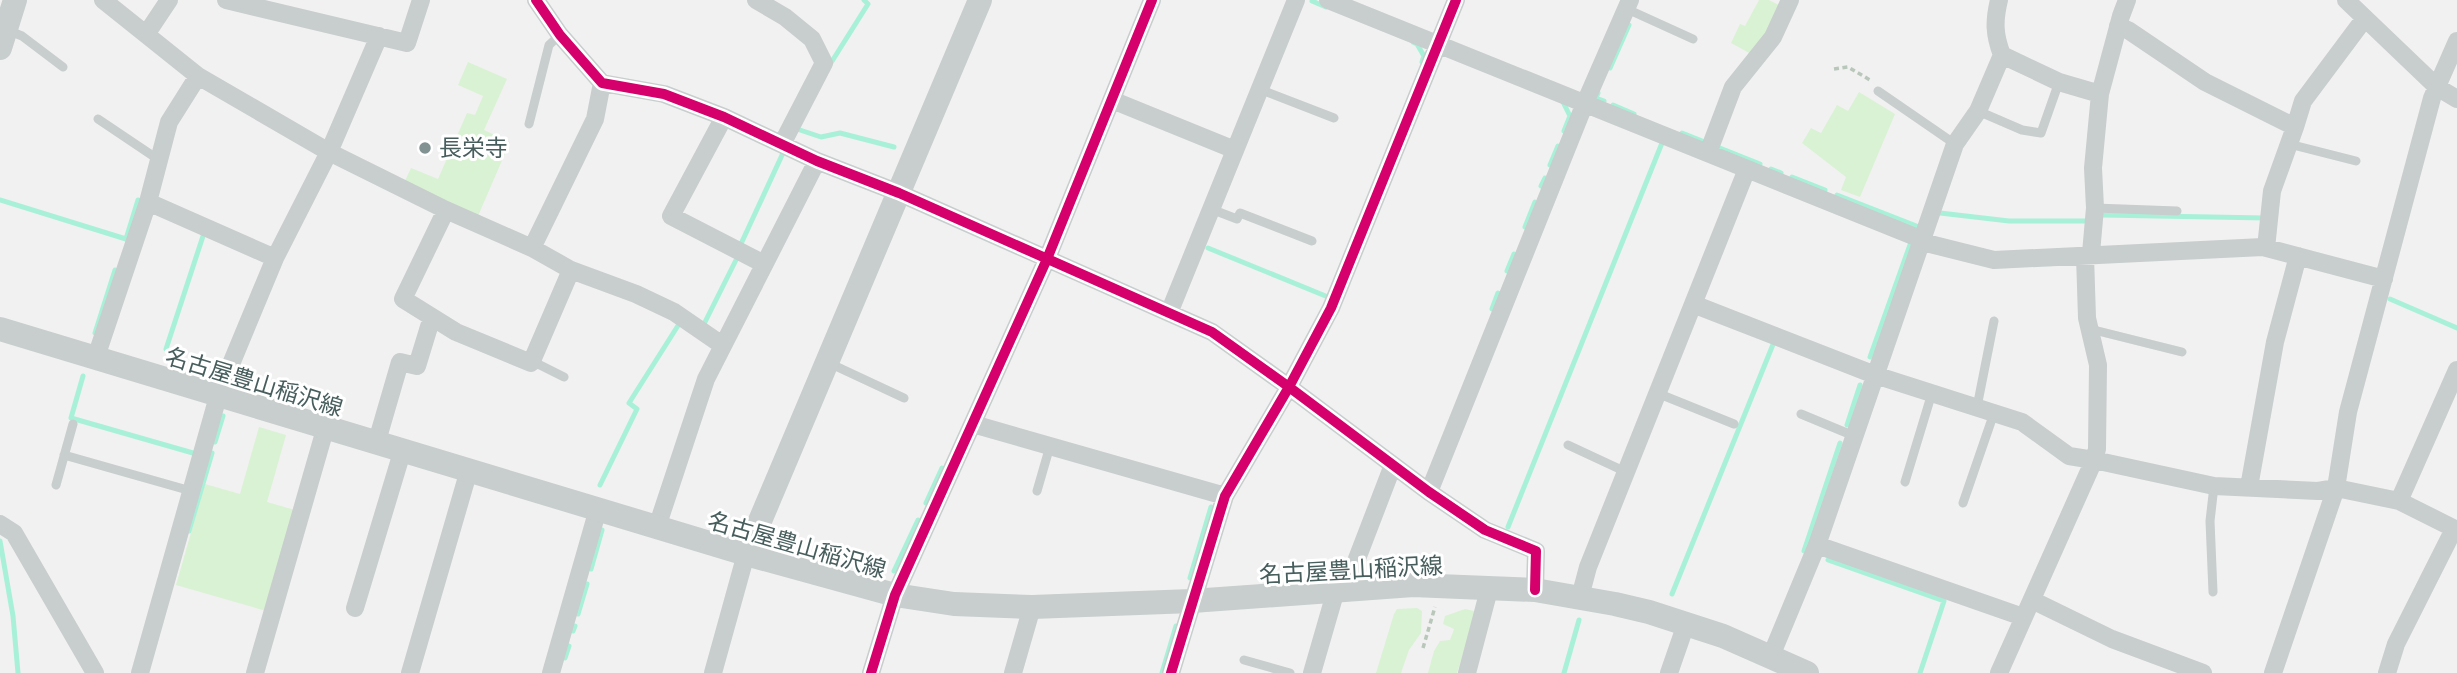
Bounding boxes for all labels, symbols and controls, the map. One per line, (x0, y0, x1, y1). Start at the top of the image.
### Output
place label: 長栄寺 (439, 134, 508, 162)
marker: 長栄寺 (417, 140, 433, 156)
street label: 名古屋豊山稲沢線 (162, 342, 346, 422)
street label: 名古屋豊山稲沢線 (705, 506, 889, 584)
street label: 名古屋豊山稲沢線 (1258, 551, 1444, 589)

